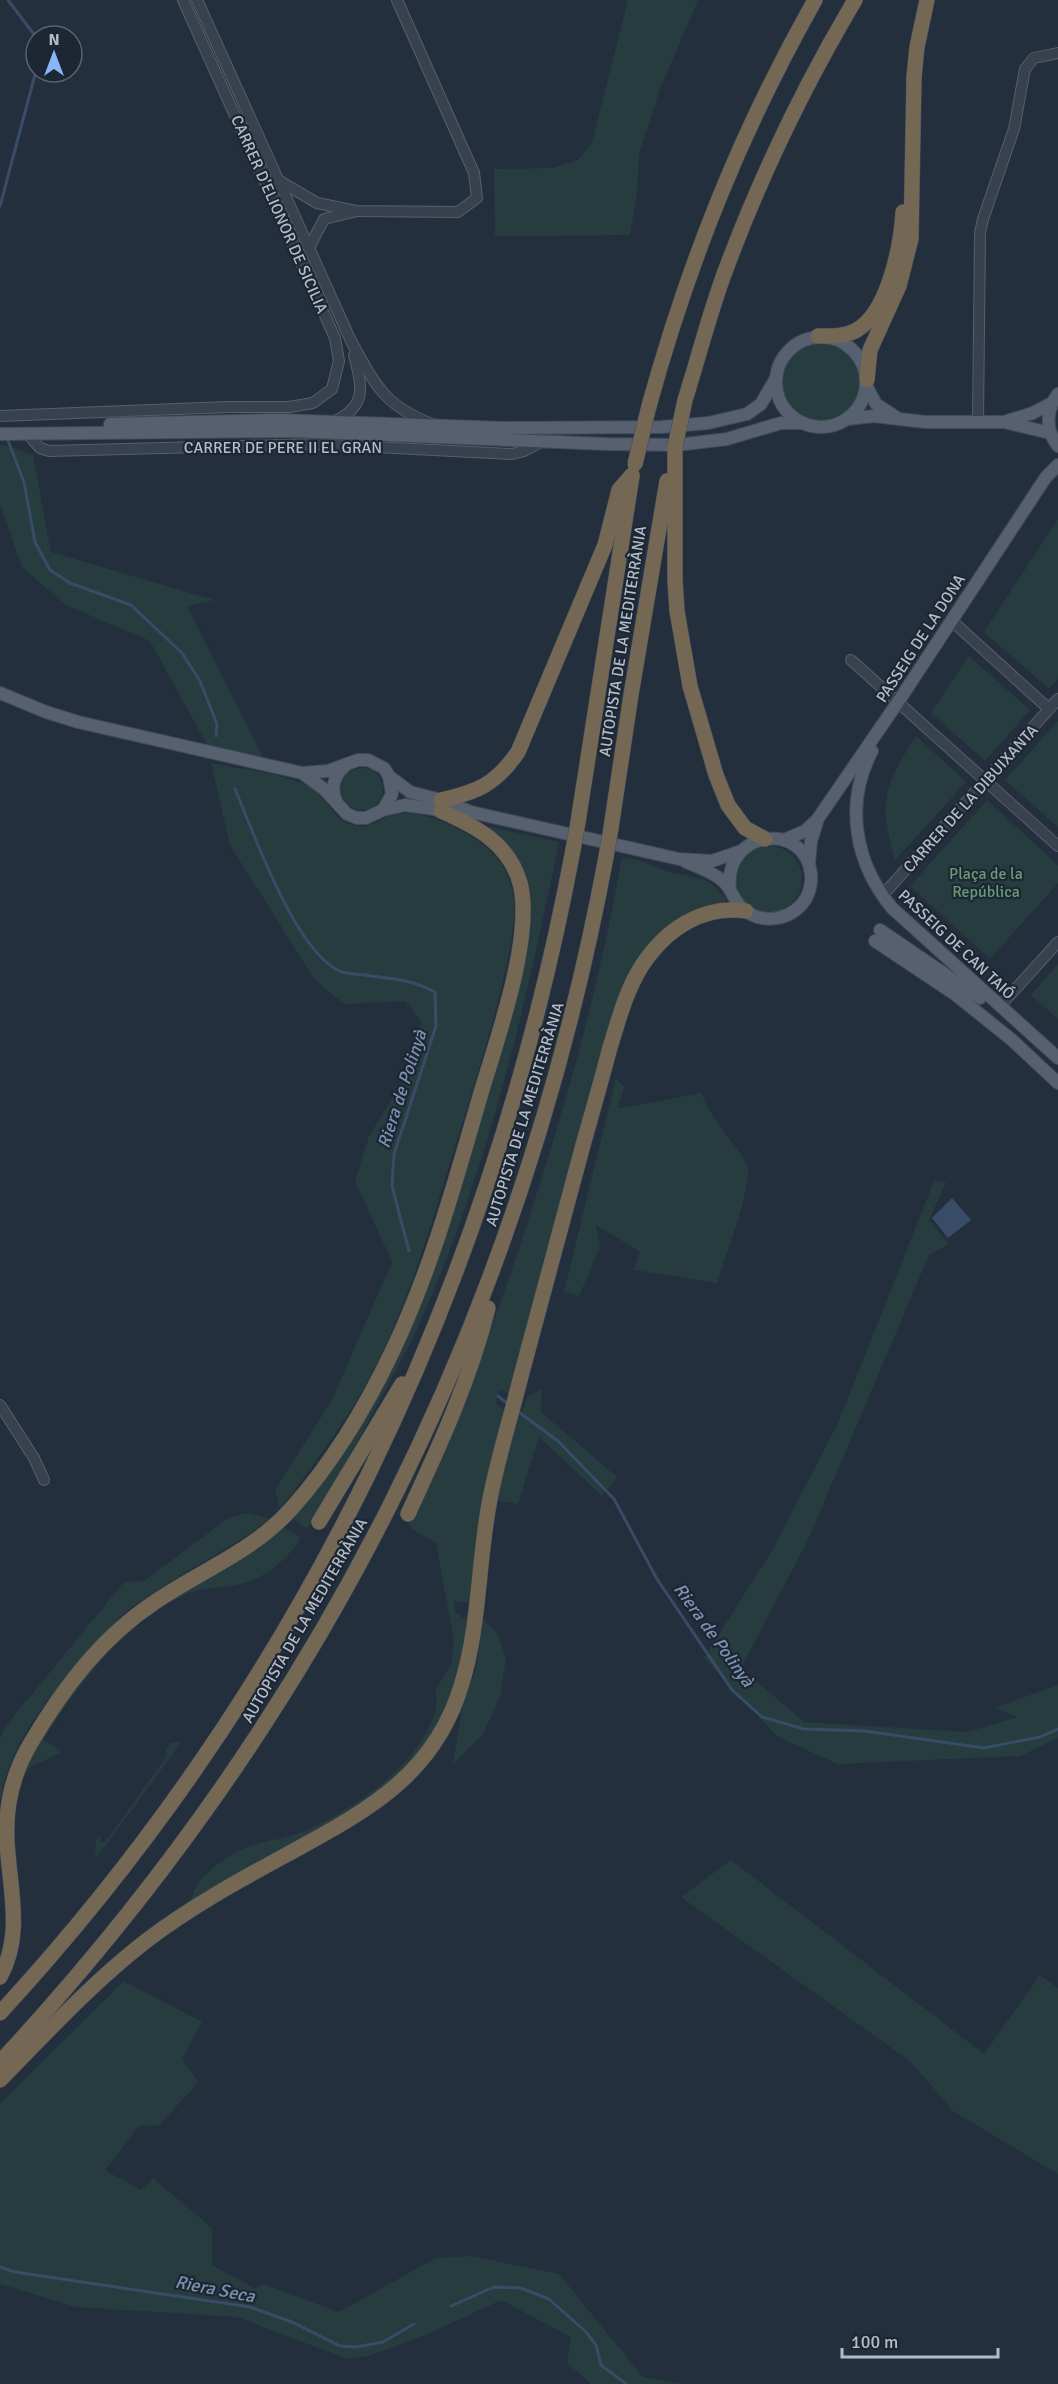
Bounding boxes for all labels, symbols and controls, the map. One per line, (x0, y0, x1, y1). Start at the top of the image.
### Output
north arrow (24, 24, 84, 84)
text: N (48, 30, 60, 50)
street label: CARRER D'ELIONOR DE SICILIA (226, 112, 332, 317)
street label: CARRER DE PERE II EL GRAN (184, 438, 382, 458)
street label: AUTOPISTA DE LA MEDITERRÀNIA (595, 524, 651, 758)
street label: PASSEIG DE LA DONA (872, 570, 970, 707)
street label: CARRER DE LA DIBUIXANTA (899, 720, 1043, 877)
park label: Plaça de la República (949, 864, 1023, 902)
street label: PASSEIG DE CAN TAIÓ (894, 886, 1019, 1004)
street label: AUTOPISTA DE LA MEDITERRÀNIA (481, 1000, 569, 1229)
water label: Riera de Polinyà (373, 1026, 432, 1151)
street label: AUTOPISTA DE LA MEDITERRÀNIA (238, 1514, 372, 1727)
water label: Riera de Polinyà (669, 1579, 759, 1692)
water label: Riera Seca (173, 2270, 258, 2308)
scale bar (842, 2321, 998, 2359)
text: 100 m (851, 2331, 898, 2353)

